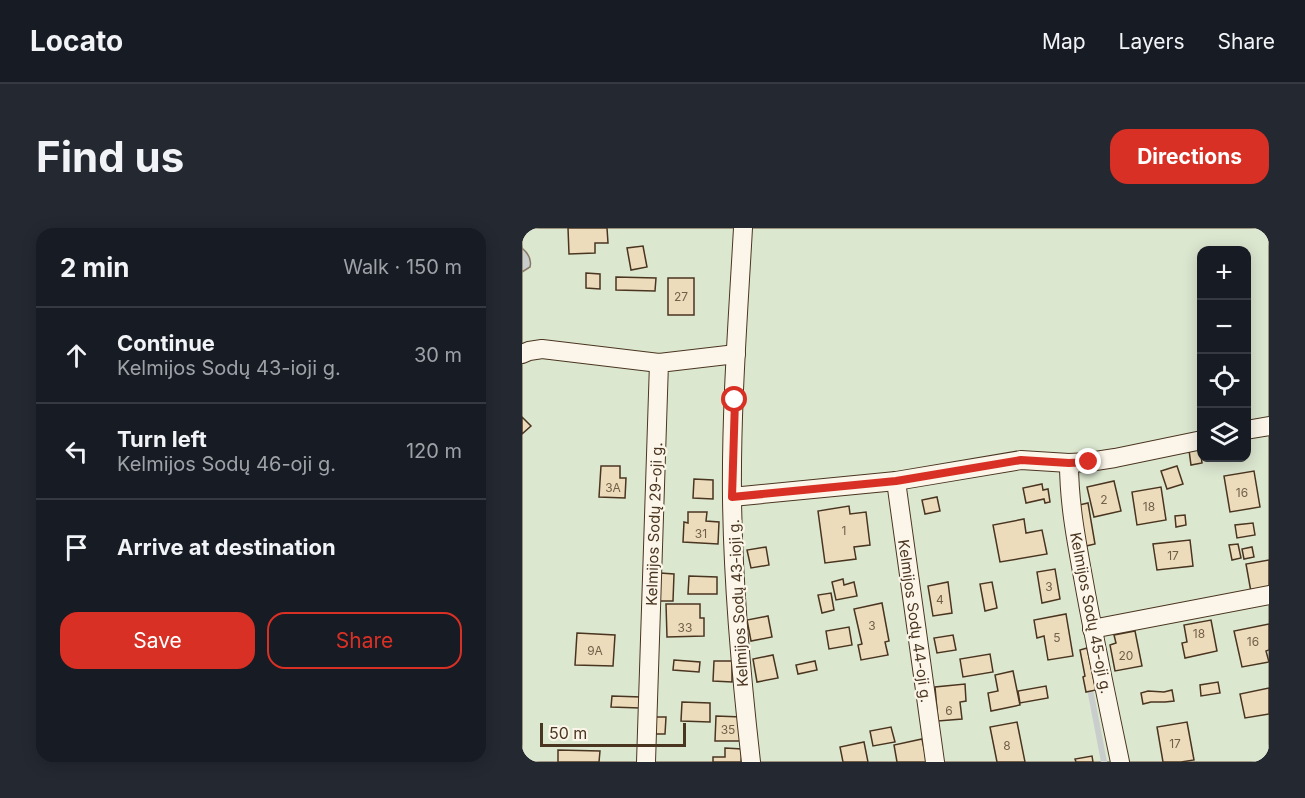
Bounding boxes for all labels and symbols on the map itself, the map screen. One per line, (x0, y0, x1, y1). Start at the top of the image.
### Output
house number: 27 (674, 289, 688, 304)
route start (721, 386, 747, 412)
street label: Kelmijos Sodų 29-oji g. (642, 442, 666, 606)
route end (1075, 448, 1101, 474)
house number: 3A (605, 480, 621, 495)
house number: 16 (1236, 485, 1248, 500)
house number: 2 (1100, 492, 1108, 507)
house number: 18 (1143, 499, 1155, 514)
street label: Kelmijos Sodų 43-ioji g. (724, 519, 752, 687)
house number: 1 (842, 523, 846, 538)
house number: 31 (695, 526, 707, 541)
street label: Kelmijos Sodų 45-oji g. (1066, 531, 1116, 695)
street label: Kelmijos Sodų 44-oji g. (894, 538, 936, 704)
house number: 17 (1167, 548, 1179, 563)
house number: 3 (1045, 579, 1053, 594)
house number: 4 (936, 592, 944, 607)
house number: 3 (868, 618, 876, 633)
house number: 33 (678, 620, 692, 635)
house number: 18 (1193, 626, 1205, 641)
house number: 5 (1053, 630, 1061, 645)
house number: 16 (1247, 634, 1259, 649)
house number: 9A (587, 643, 603, 658)
house number: 20 (1119, 648, 1133, 663)
house number: 6 (945, 703, 953, 718)
scale bar (540, 720, 686, 748)
house number: 35 (721, 722, 735, 737)
house number: 17 (1169, 736, 1181, 751)
house number: 8 (1003, 738, 1011, 753)

